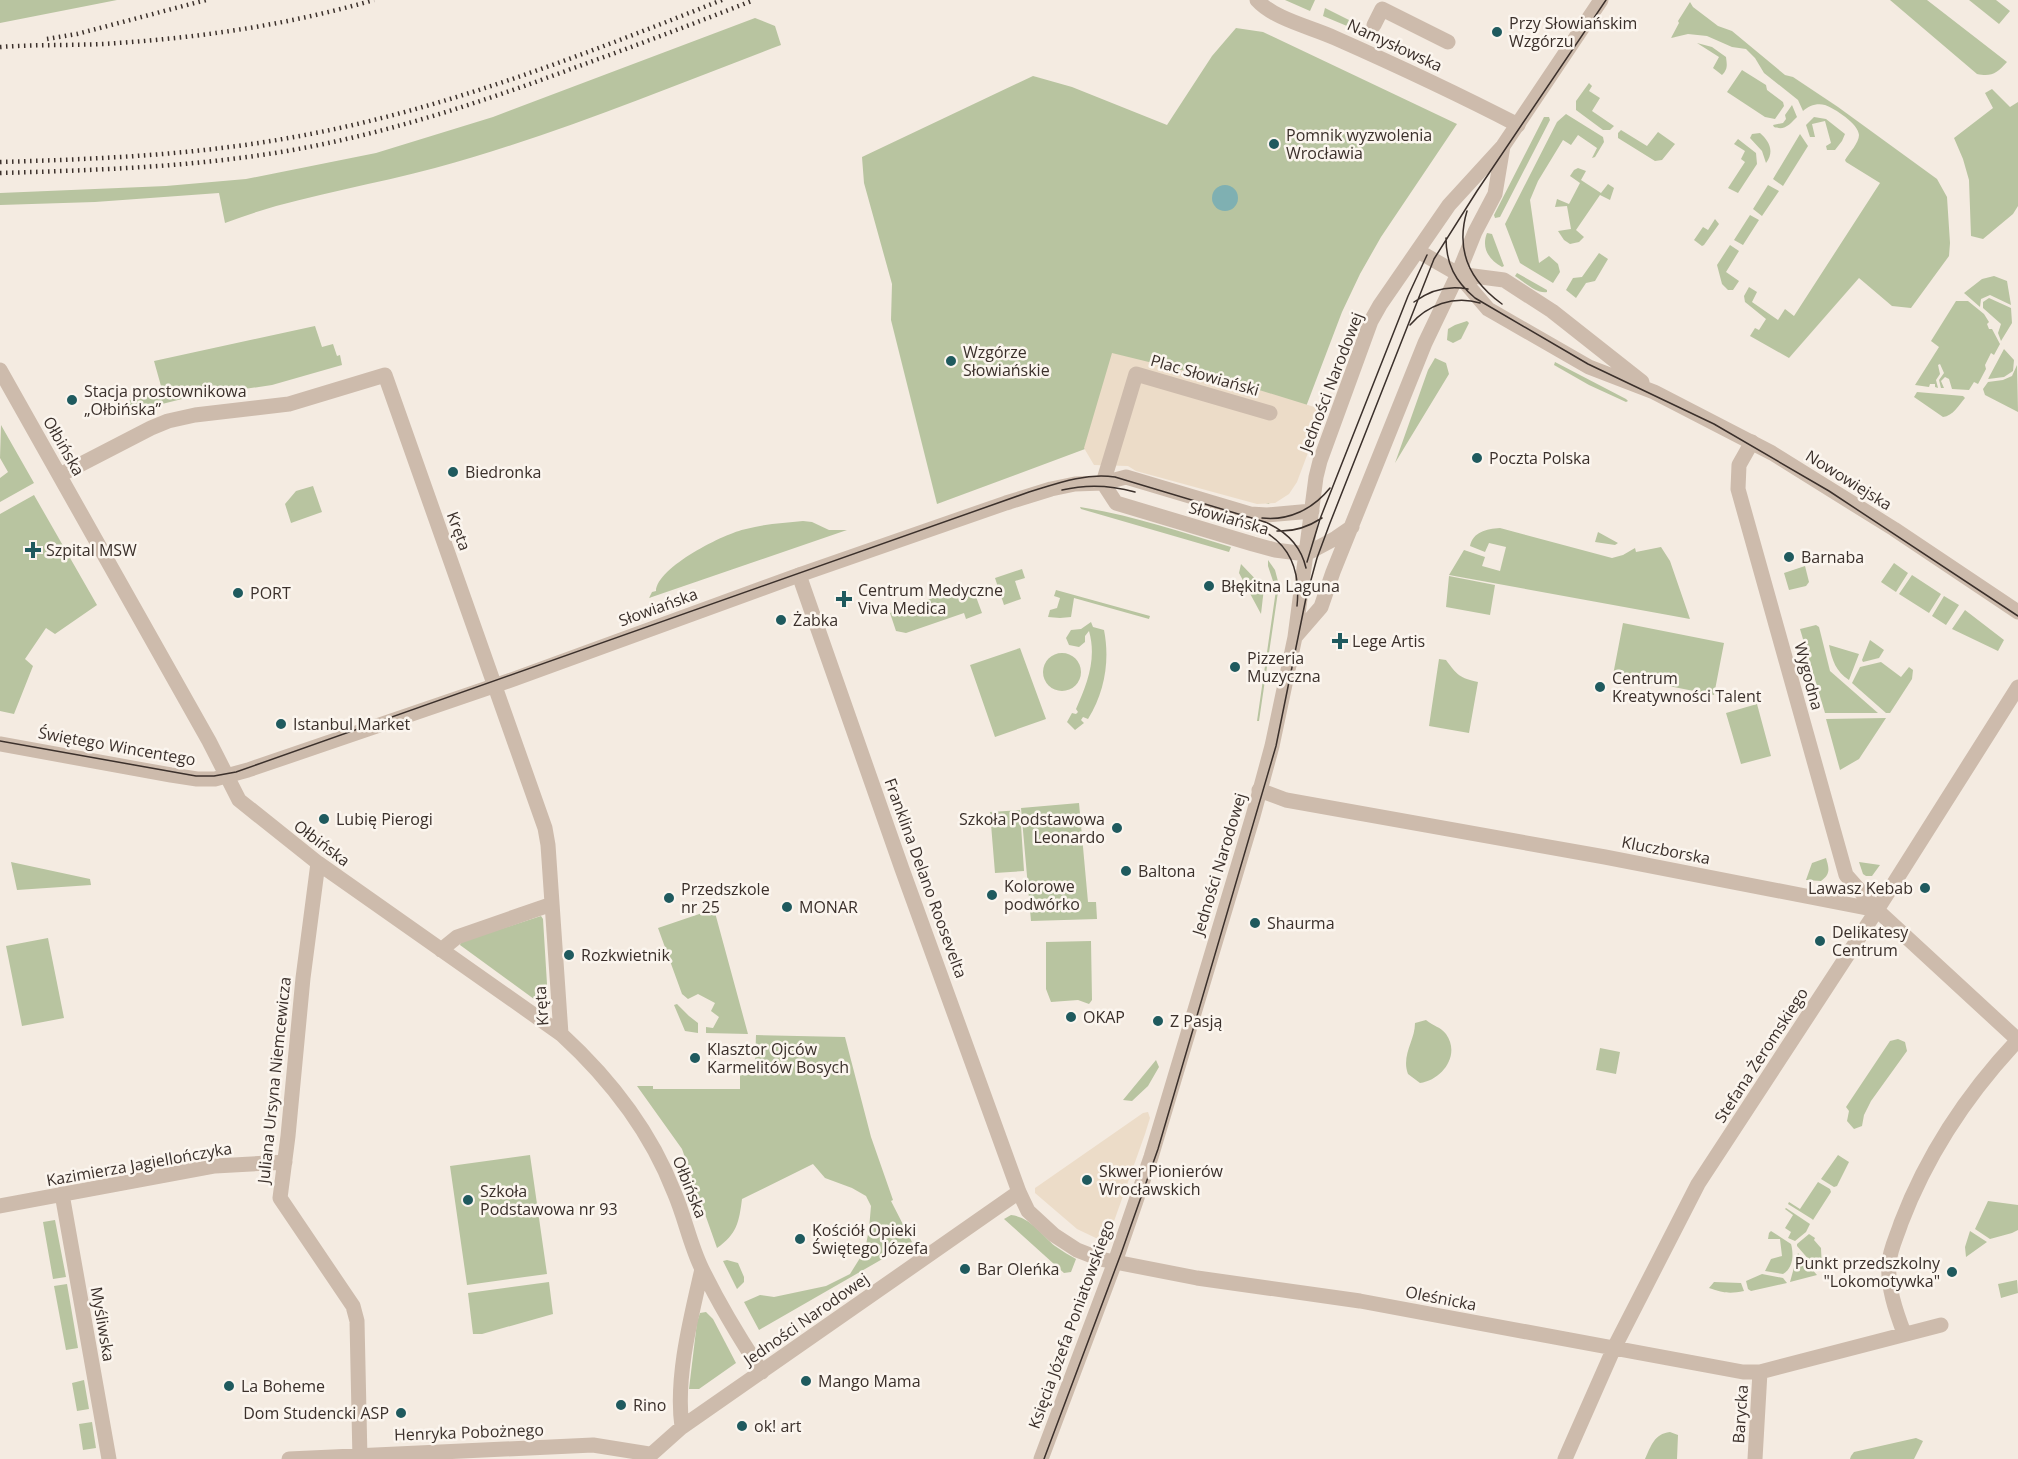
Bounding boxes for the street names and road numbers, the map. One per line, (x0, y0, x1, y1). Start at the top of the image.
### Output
street label: Namysłowska (1344, 13, 1446, 77)
street label: Jedności Narodowej (1294, 309, 1368, 457)
street label: Plac Słowiański (1148, 349, 1262, 401)
street label: Ołbińska (38, 412, 90, 480)
street label: Nowowiejska (1802, 445, 1896, 515)
street label: Słowiańska (1186, 496, 1272, 540)
street label: Kręta (442, 508, 476, 554)
street label: Słowiańska (615, 583, 701, 631)
street label: Wygodna (1789, 640, 1829, 712)
street label: Świętego Wincentego (37, 721, 197, 771)
street label: Franklina Delano Roosevelta (880, 775, 972, 981)
street label: Jedności Narodowej (1186, 790, 1251, 940)
street label: Ołbińska (289, 815, 355, 871)
street label: Kluczborska (1620, 831, 1712, 869)
street label: Juliana Ursyna Niemcewicza (252, 976, 296, 1186)
street label: Stefana Żeromskiego (1709, 983, 1813, 1127)
street label: Kręta (529, 985, 553, 1027)
street label: Kazimierza Jagiellończyka (44, 1137, 234, 1191)
street label: Ołbińska (668, 1153, 712, 1221)
street label: Księcia Józefa Poniatowskiego (1023, 1216, 1119, 1432)
street label: Jedności Narodowej (737, 1268, 873, 1372)
street label: Oleśnicka (1404, 1280, 1478, 1316)
street label: Myśliwska (86, 1285, 120, 1363)
street label: Barycka (1727, 1384, 1753, 1444)
street label: Henryka Pobożnego (394, 1418, 544, 1446)

